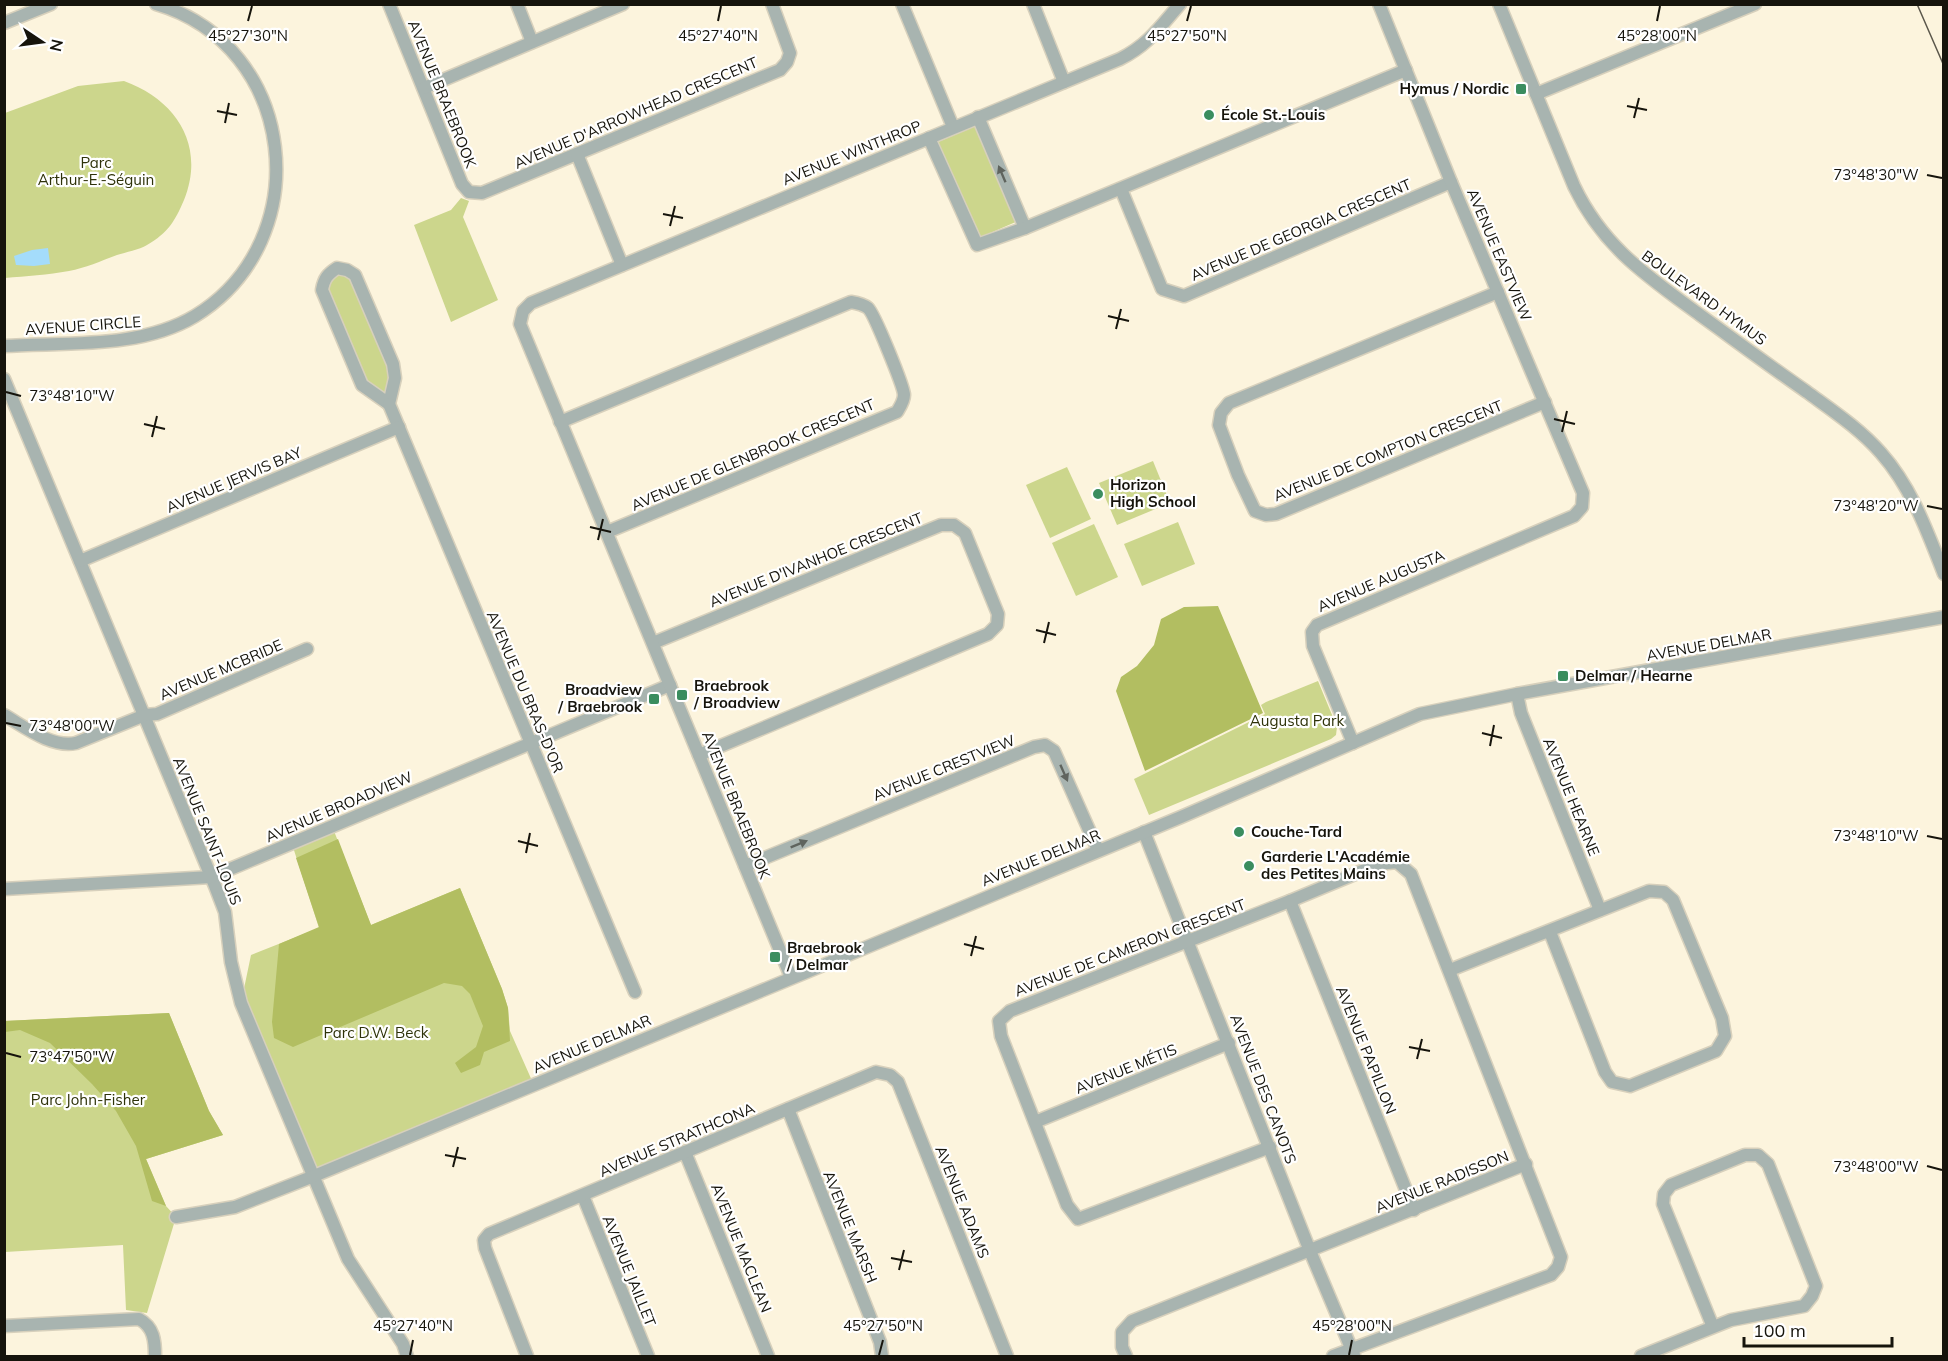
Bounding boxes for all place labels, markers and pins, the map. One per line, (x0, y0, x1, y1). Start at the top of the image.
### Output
place label: Hymus / Nordic (1400, 79, 1509, 98)
marker: Hymus / Nordic (1514, 82, 1528, 96)
place label: École St.-Louis (1221, 105, 1325, 124)
marker: École St.-Louis (1202, 108, 1216, 122)
place label: Horizon High School (1110, 475, 1196, 511)
marker: Horizon High School (1091, 487, 1105, 501)
place label: Delmar / Hearne (1575, 666, 1693, 685)
marker: Delmar / Hearne (1556, 669, 1570, 683)
place label: Braebrook / Broadview (693, 676, 781, 712)
place label: Broadview / Braebrook (557, 680, 643, 716)
marker: Braebrook / Broadview (675, 688, 689, 702)
marker: Broadview / Braebrook (647, 692, 661, 706)
place label: Couche-Tard (1251, 822, 1342, 841)
marker: Couche-Tard (1232, 825, 1246, 839)
place label: Garderie L'Académie des Petites Mains (1261, 847, 1410, 883)
marker: Garderie L'Académie des Petites Mains (1242, 859, 1256, 873)
place label: Braebrook / Delmar (786, 938, 863, 974)
marker: Braebrook / Delmar (768, 950, 782, 964)

